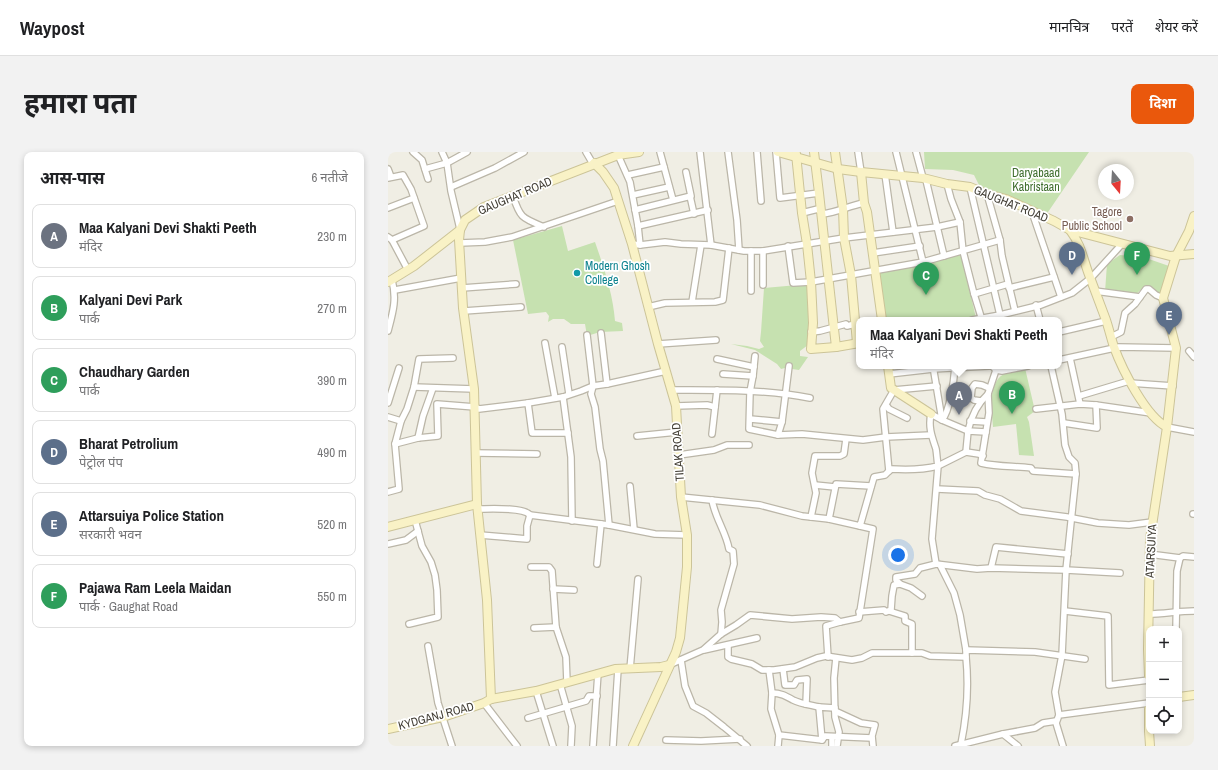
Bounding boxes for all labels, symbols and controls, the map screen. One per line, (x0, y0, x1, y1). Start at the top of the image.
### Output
text: Waypost (20, 15, 84, 41)
text: मानचित्र (1049, 18, 1089, 36)
text: परतें (1111, 18, 1133, 36)
text: शेयर करें (1155, 18, 1198, 36)
text: हमारा पता (24, 84, 136, 122)
button: दिशा (1131, 84, 1194, 124)
north arrow (1098, 164, 1134, 200)
park label: Daryabaad Kabristaan (1012, 165, 1060, 195)
text: आस-पास (40, 166, 105, 189)
text: 6 नतीजे (311, 169, 348, 186)
street label: GAUGHAT ROAD (476, 173, 554, 219)
street label: GAUGHAT ROAD (971, 182, 1051, 226)
place label: Tagore Public School (1062, 204, 1122, 234)
marker: Tagore Public School (1125, 214, 1135, 224)
text: Maa Kalyani Devi Shakti Peeth (79, 217, 257, 238)
text: A (50, 228, 58, 245)
text: 230 m (317, 228, 347, 245)
text: मंदिर (79, 238, 102, 255)
pin: D (1059, 242, 1085, 275)
pin: F (1124, 242, 1150, 275)
place label: Modern Ghosh College (585, 258, 650, 288)
pin: C (913, 262, 939, 295)
marker: Modern Ghosh College (572, 268, 582, 278)
text: Kalyani Devi Park (79, 289, 182, 310)
text: B (50, 300, 58, 317)
text: 270 m (317, 300, 347, 317)
pin: E (1156, 302, 1182, 335)
text: पार्क (79, 310, 100, 327)
popup (856, 317, 1062, 369)
text: Maa Kalyani Devi Shakti Peeth (870, 324, 1048, 345)
text: मंदिर (870, 345, 893, 362)
text: Chaudhary Garden (79, 361, 190, 382)
text: C (50, 372, 58, 389)
text: 390 m (317, 372, 347, 389)
pin: B (999, 381, 1025, 414)
text: पार्क (79, 382, 100, 399)
pin: A (946, 382, 972, 415)
street label: TILAK ROAD (668, 422, 688, 482)
text: Bharat Petrolium (79, 433, 178, 454)
text: D (50, 444, 58, 461)
text: 490 m (317, 444, 347, 461)
text: पेट्रोल पंप (79, 454, 123, 471)
text: Attarsuiya Police Station (79, 505, 224, 526)
text: E (50, 516, 58, 533)
text: 520 m (317, 516, 347, 533)
street label: ATARSUIYA (1142, 523, 1160, 579)
text: सरकारी भवन (79, 526, 142, 543)
your location (888, 545, 908, 565)
text: Pajawa Ram Leela Maidan (79, 577, 231, 598)
text: F (51, 588, 57, 605)
text: 550 m (317, 588, 347, 605)
text: पार्क · Gaughat Road (79, 598, 178, 615)
map controls (1146, 626, 1182, 734)
button: + (1146, 626, 1182, 662)
button: − (1146, 662, 1182, 698)
street label: KYDGANJ ROAD (396, 698, 476, 734)
button: locate (1146, 698, 1182, 734)

